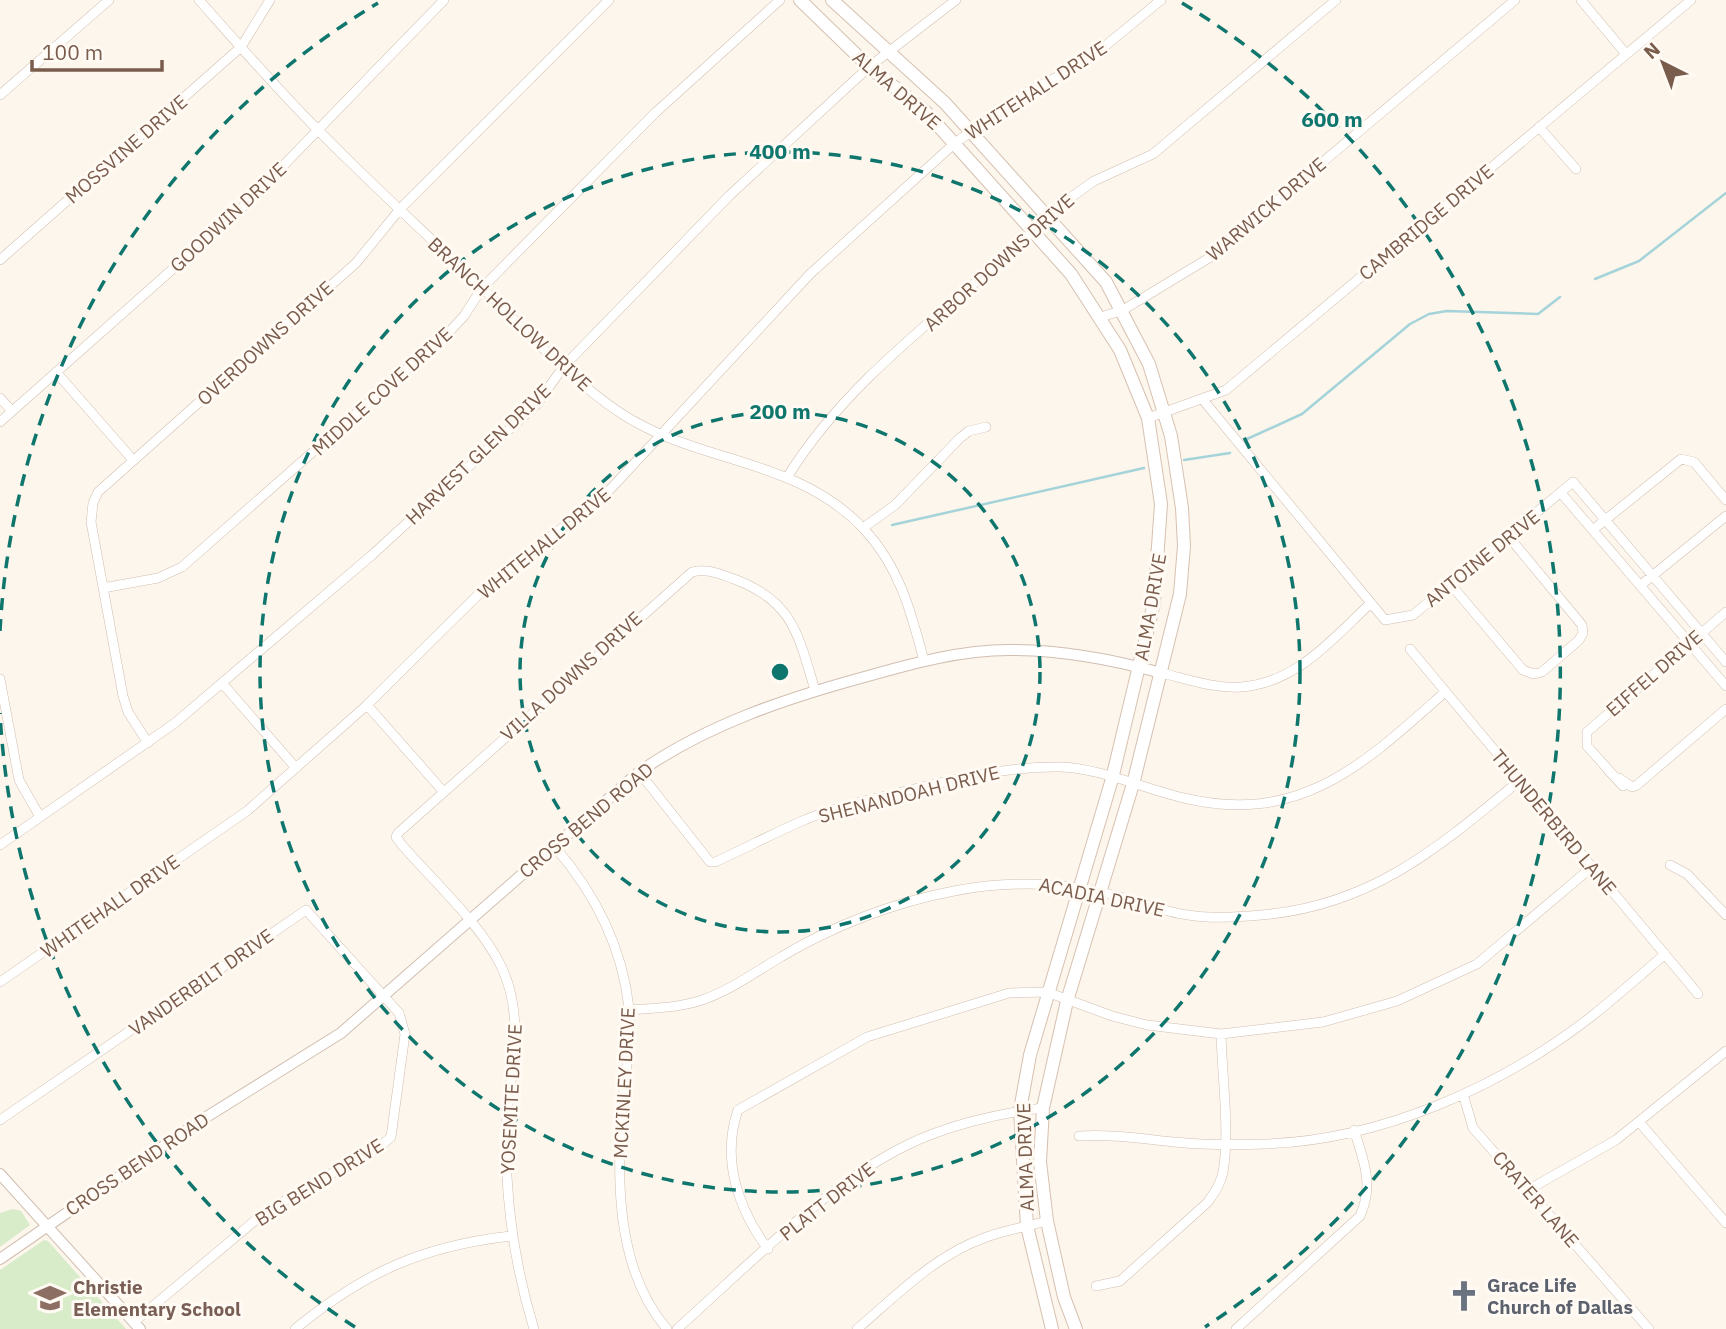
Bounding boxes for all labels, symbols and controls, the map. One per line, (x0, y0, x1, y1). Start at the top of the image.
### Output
scale bar (32, 28, 161, 72)
north arrow (1628, 28, 1698, 98)
street label: WHITEHALL DRIVE (961, 35, 1111, 145)
text: N (1638, 37, 1665, 64)
text: 100 m (42, 38, 103, 66)
street label: ALMA DRIVE (848, 45, 946, 135)
street label: MOSSVINE DRIVE (60, 89, 192, 209)
text: 600 m (1301, 105, 1363, 133)
text: 400 m (749, 137, 811, 165)
street label: WARWICK DRIVE (1201, 152, 1331, 266)
street label: GOODWIN DRIVE (165, 157, 291, 277)
street label: CAMBRIDGE DRIVE (1354, 159, 1498, 285)
street label: ARBOR DOWNS DRIVE (919, 188, 1079, 336)
street label: BRANCH HOLLOW DRIVE (423, 232, 597, 396)
street label: OVERDOWNS DRIVE (192, 275, 338, 411)
street label: MIDDLE COVE DRIVE (307, 322, 457, 460)
street label: HARVEST GLEN DRIVE (400, 378, 556, 530)
text: 200 m (749, 397, 811, 425)
street label: WHITEHALL DRIVE (473, 482, 615, 604)
street label: ANTOINE DRIVE (1420, 504, 1544, 612)
street label: ALMA DRIVE (1129, 551, 1171, 663)
street label: VILLA DOWNS DRIVE (495, 606, 647, 746)
street label: EIFFEL DRIVE (1601, 625, 1707, 721)
centre of rings (768, 660, 792, 684)
street label: THUNDERBIRD LANE (1486, 744, 1622, 900)
street label: CROSS BEND ROAD (514, 757, 658, 883)
street label: SHENANDOAH DRIVE (816, 760, 1002, 828)
street label: WHITEHALL DRIVE (36, 849, 184, 963)
street label: ACADIA DRIVE (1037, 872, 1167, 922)
street label: VANDERBILT DRIVE (124, 923, 278, 1041)
street label: MCKINLEY DRIVE (608, 1007, 640, 1159)
street label: YOSEMITE DRIVE (495, 1023, 527, 1175)
street label: ALMA DRIVE (1011, 1102, 1039, 1212)
street label: CROSS BEND ROAD (61, 1107, 213, 1221)
street label: BIG BEND DRIVE (250, 1133, 388, 1231)
street label: CRATER LANE (1488, 1146, 1584, 1252)
street label: PLATT DRIVE (775, 1156, 879, 1246)
place label: Grace Life Church of Dallas (1487, 1273, 1633, 1319)
place label: Christie Elementary School (73, 1275, 241, 1321)
church icon: Grace Life Church of Dallas (1447, 1279, 1481, 1313)
school or university icon: Christie Elementary School (33, 1281, 67, 1315)

